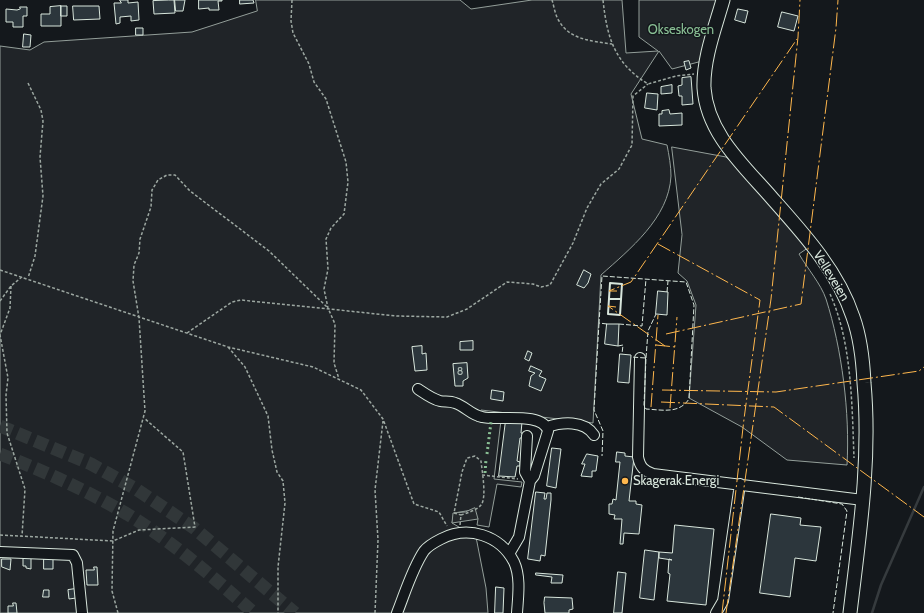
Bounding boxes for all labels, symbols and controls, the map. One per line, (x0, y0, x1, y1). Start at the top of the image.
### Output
park label: Okseskogen (648, 22, 714, 38)
street label: Velleveien (810, 248, 852, 304)
house number: 8 (457, 365, 463, 379)
place label: Skagerak Energi (633, 473, 719, 489)
marker: Skagerak Energi (620, 476, 630, 486)

